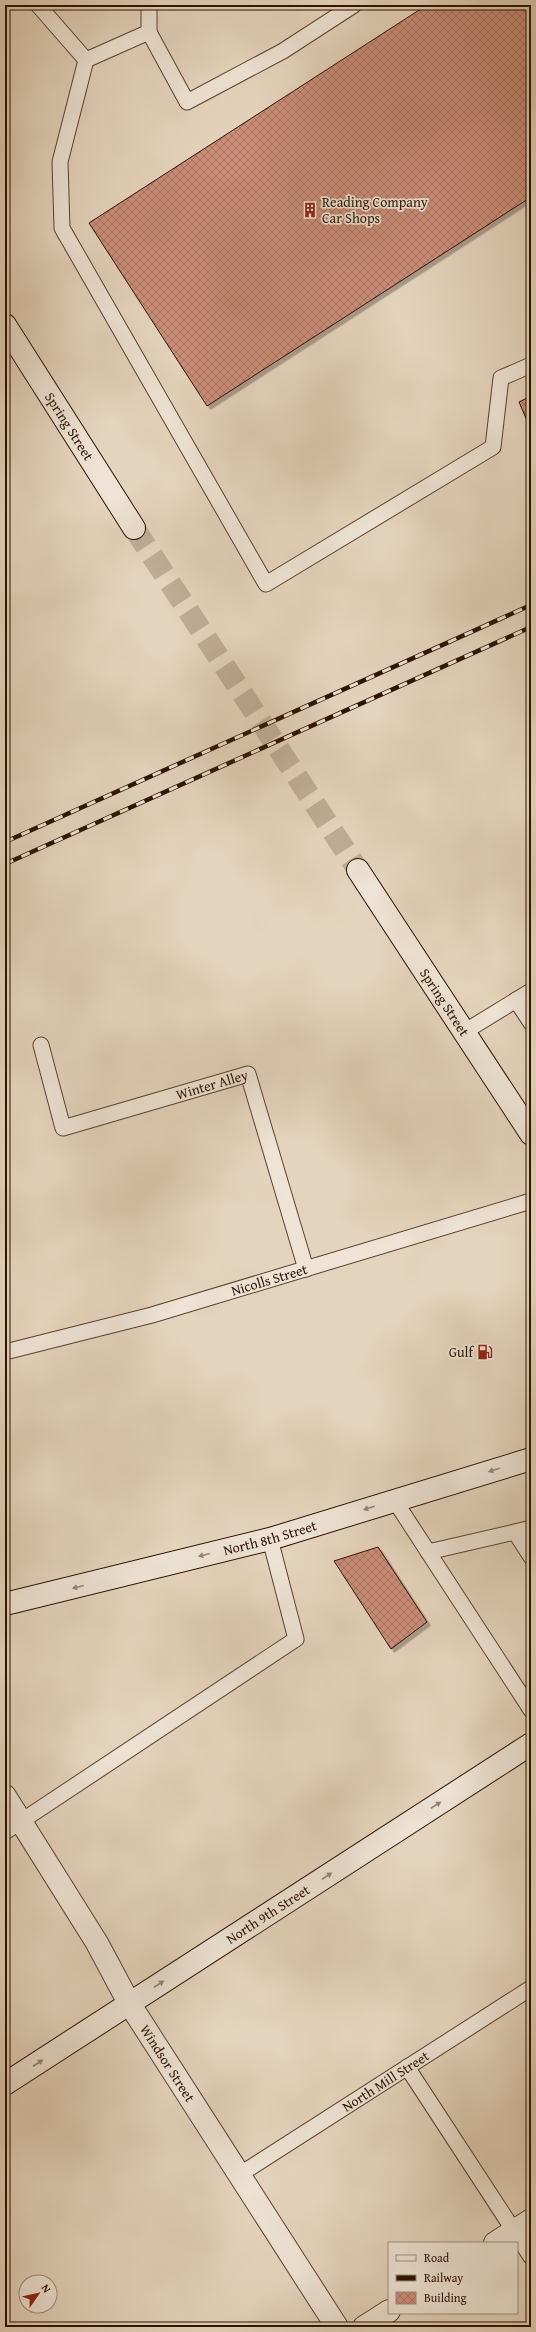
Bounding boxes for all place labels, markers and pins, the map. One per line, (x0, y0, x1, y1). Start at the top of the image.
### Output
place label: Reading Company Car Shops (322, 192, 428, 228)
building icon: Reading Company Car Shops (301, 201, 319, 219)
place label: Gulf (449, 1342, 475, 1362)
fuel station icon: Gulf (476, 1343, 494, 1361)

